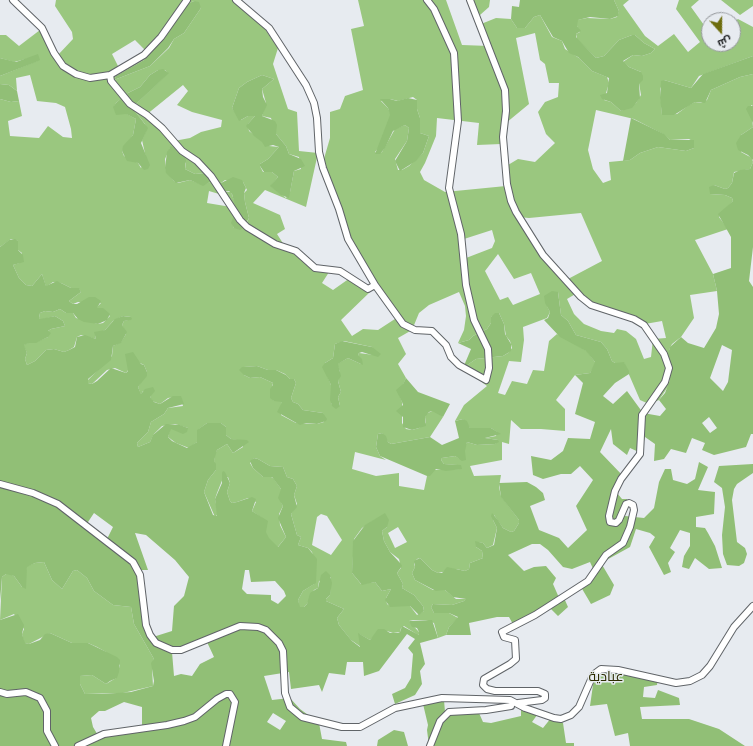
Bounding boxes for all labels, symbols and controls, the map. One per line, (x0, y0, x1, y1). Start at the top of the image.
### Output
north arrow (701, 12, 741, 52)
text: ش (716, 33, 734, 51)
district label: عبادية (588, 669, 624, 685)

